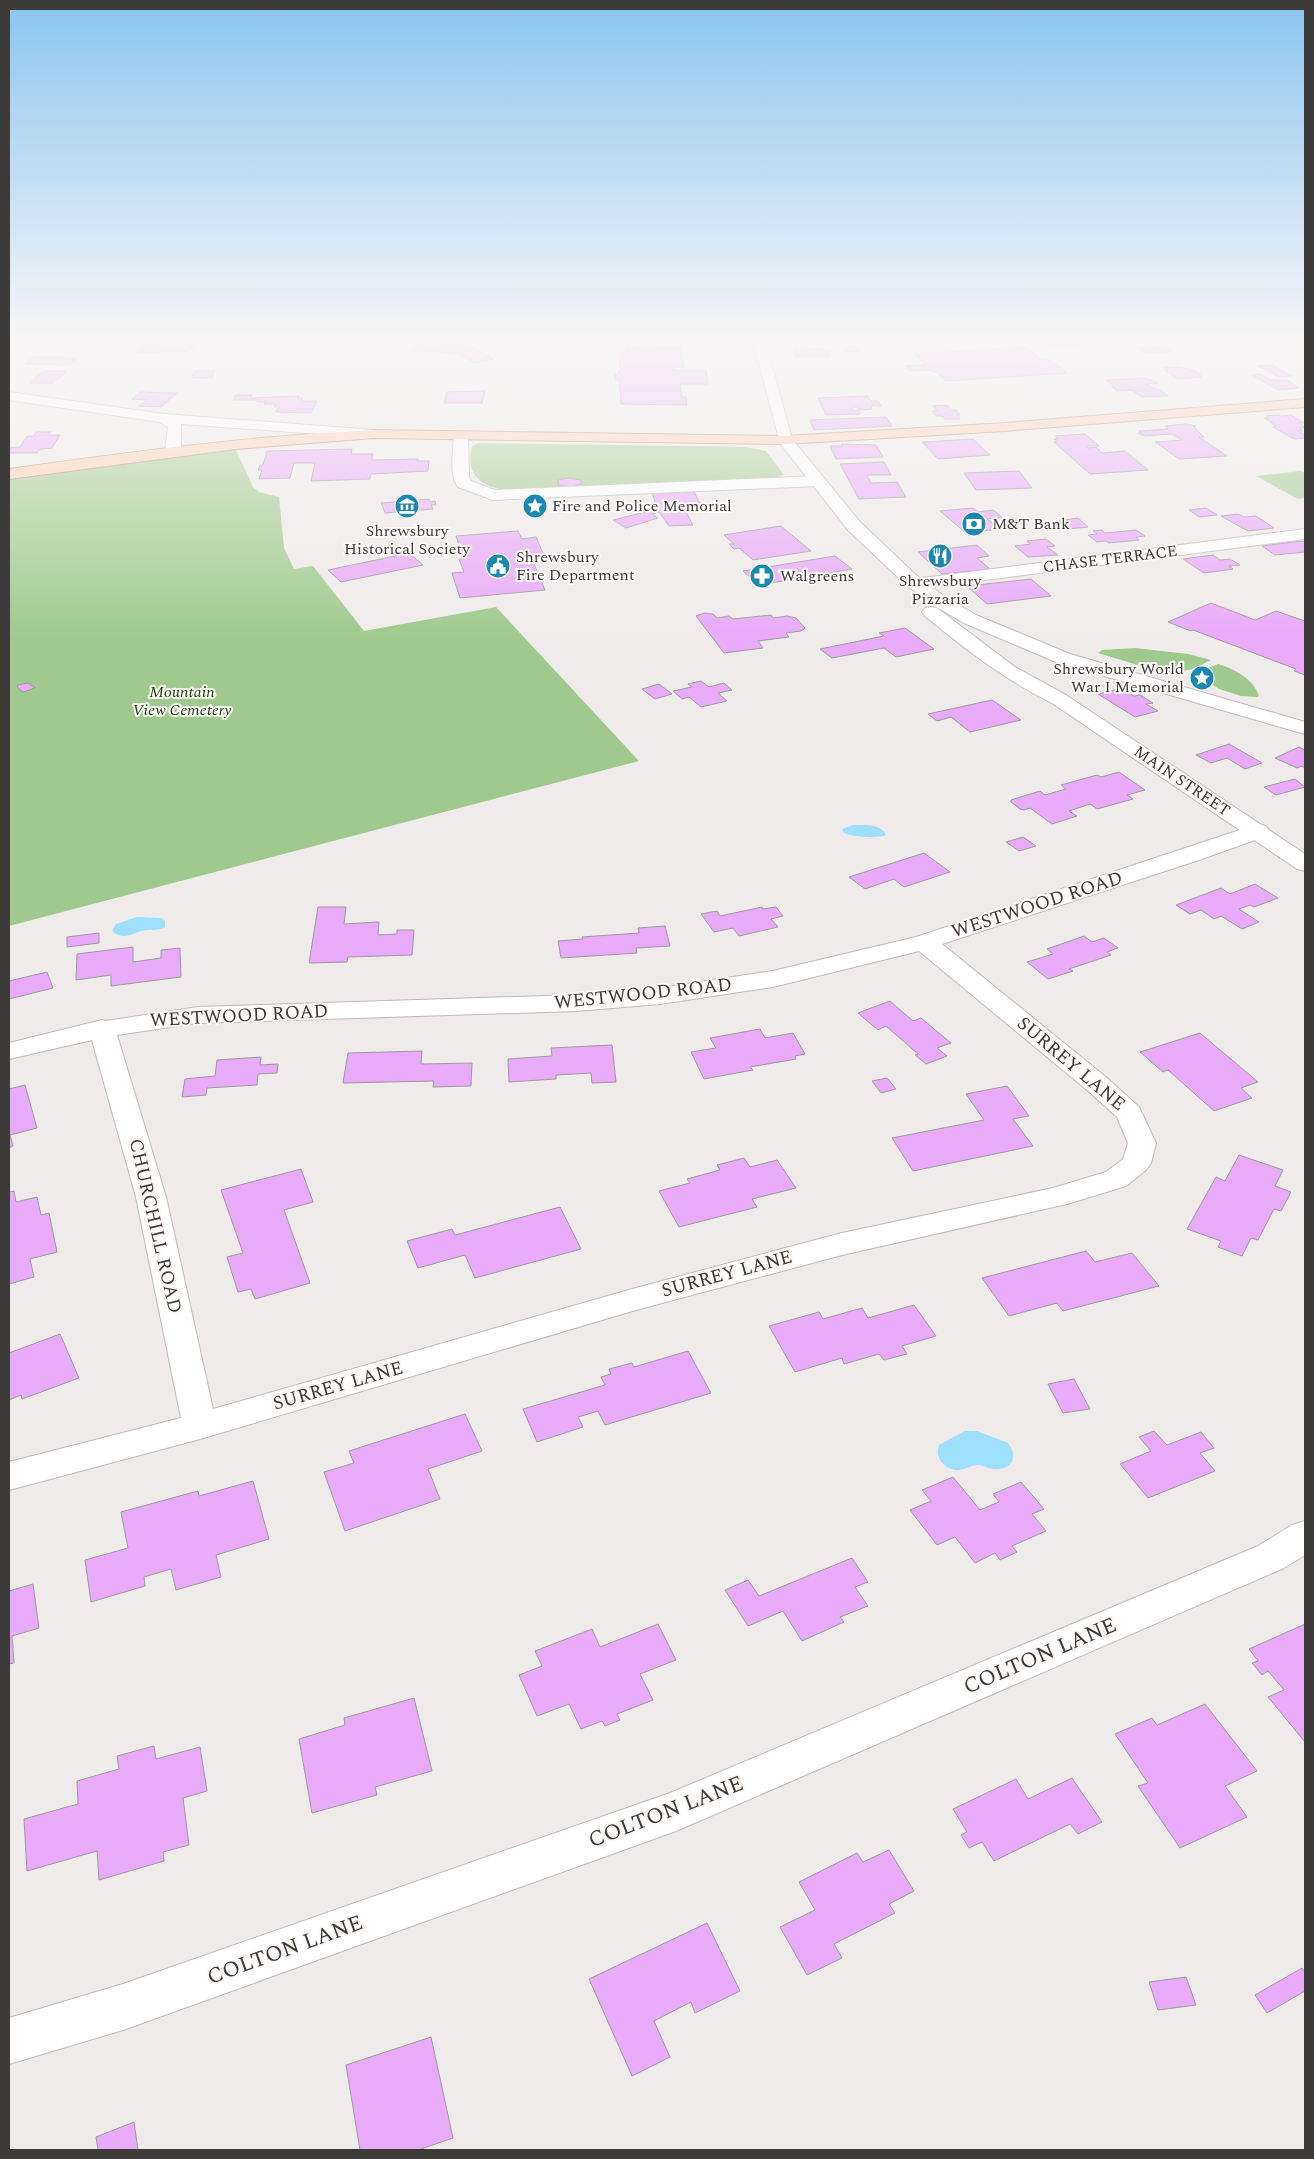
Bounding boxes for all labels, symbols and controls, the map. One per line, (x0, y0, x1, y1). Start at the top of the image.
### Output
museum icon: Shrewsbury Historical Society (394, 493, 420, 519)
place icon: Fire and Police Memorial (522, 493, 548, 519)
place label: Fire and Police Memorial (552, 494, 732, 518)
bank icon: M&T Bank (961, 511, 987, 537)
place label: M&T Bank (992, 512, 1070, 536)
place label: Shrewsbury Historical Society (344, 519, 471, 561)
street label: CHASE TERRACE (1041, 539, 1179, 579)
restaurant icon: Shrewsbury Pizzaria (927, 543, 953, 569)
place label: Shrewsbury Fire Department (516, 545, 635, 587)
public building icon: Shrewsbury Fire Department (485, 553, 511, 579)
pharmacy icon: Walgreens (749, 563, 775, 589)
place label: Walgreens (780, 564, 854, 588)
place label: Shrewsbury Pizzaria (899, 569, 983, 611)
place label: Shrewsbury World War I Memorial (1053, 657, 1184, 699)
place icon: Shrewsbury World War I Memorial (1189, 665, 1215, 691)
park label: Mountain View Cemetery (133, 680, 231, 722)
street label: MAIN STREET (1129, 740, 1235, 822)
street label: WESTWOOD ROAD (947, 864, 1127, 946)
street label: WESTWOOD ROAD (553, 970, 733, 1018)
street label: WESTWOOD ROAD (149, 997, 329, 1035)
street label: SURREY LANE (1010, 1010, 1132, 1118)
street label: CHURCHILL ROAD (121, 1136, 189, 1316)
street label: SURREY LANE (658, 1243, 796, 1305)
street label: SURREY LANE (269, 1354, 407, 1418)
street label: COLTON LANE (958, 1609, 1122, 1703)
street label: COLTON LANE (584, 1767, 748, 1857)
street label: COLTON LANE (202, 1906, 368, 1994)

